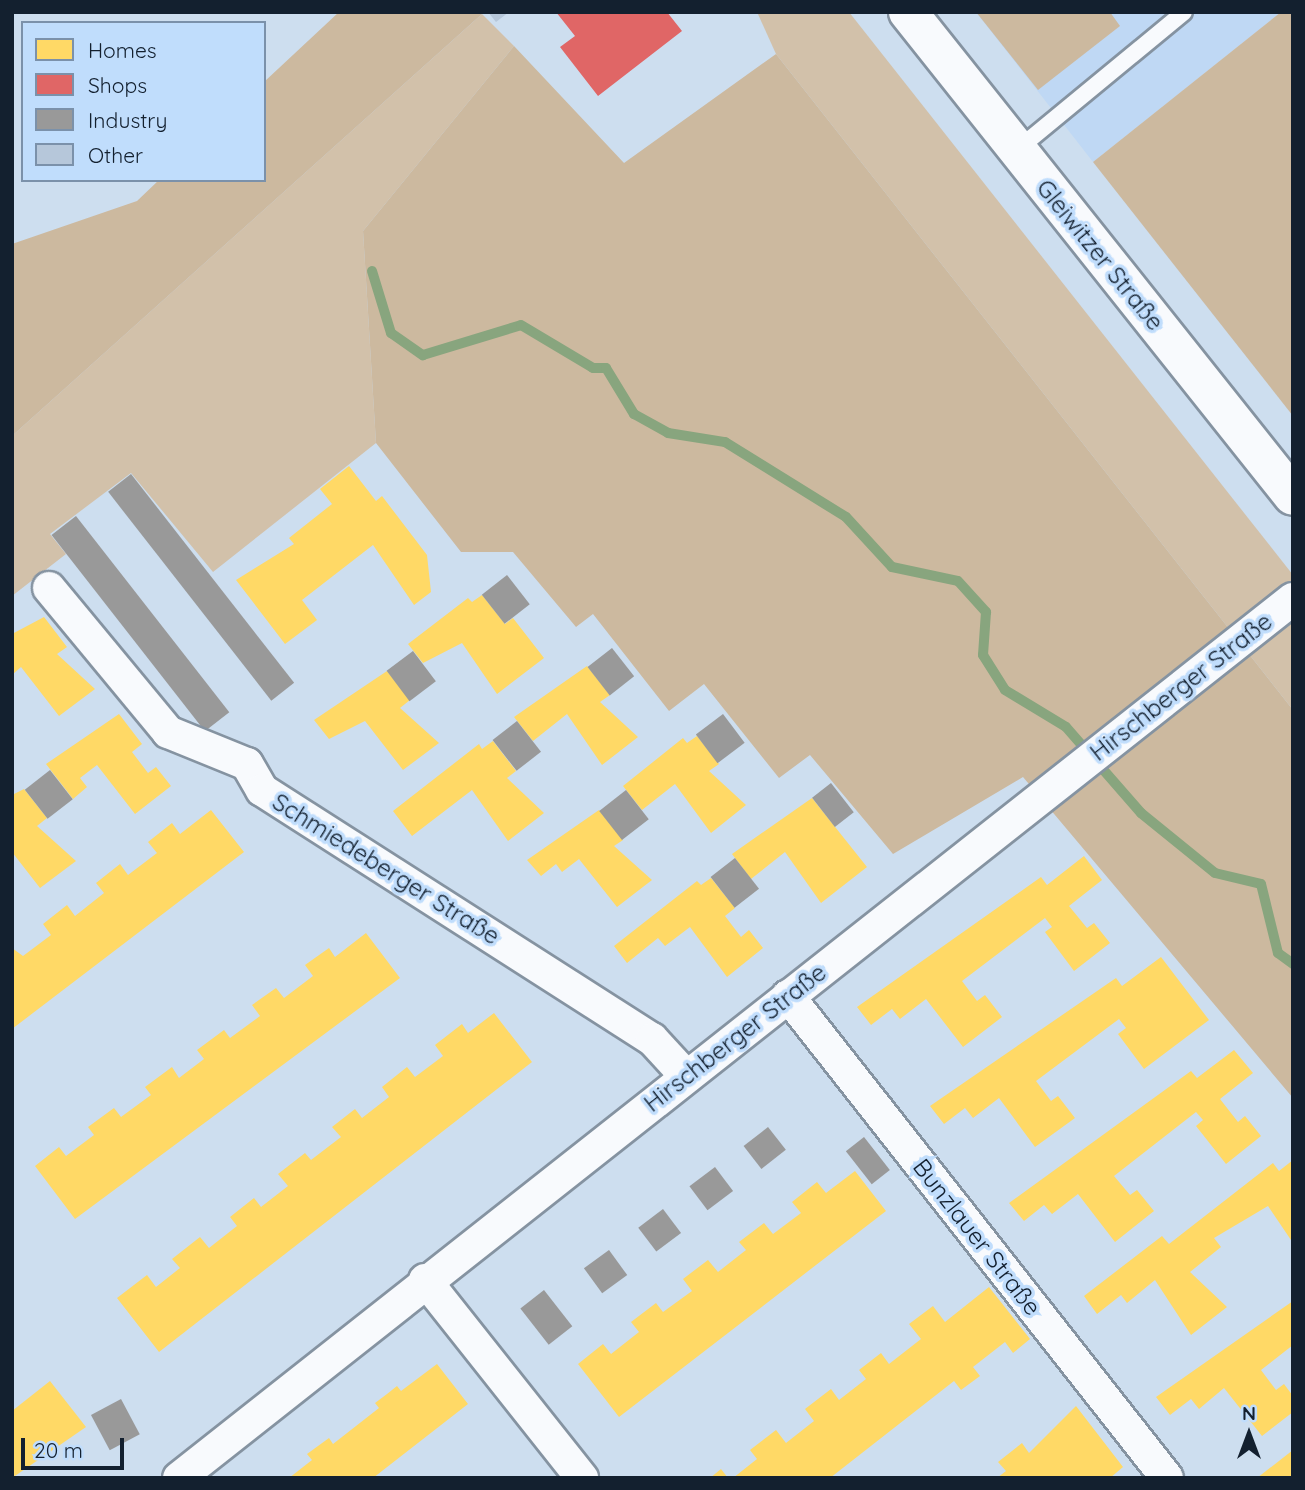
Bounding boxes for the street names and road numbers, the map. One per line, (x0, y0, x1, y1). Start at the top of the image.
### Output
street label: Gleiwitzer Straße (1030, 174, 1170, 336)
street label: Hirschberger Straße (1084, 607, 1278, 767)
street label: Schmiedeberger Straße (267, 787, 505, 951)
street label: Hirschberger Straße (638, 958, 832, 1118)
street label: Bunzlauer Straße (907, 1153, 1047, 1321)

